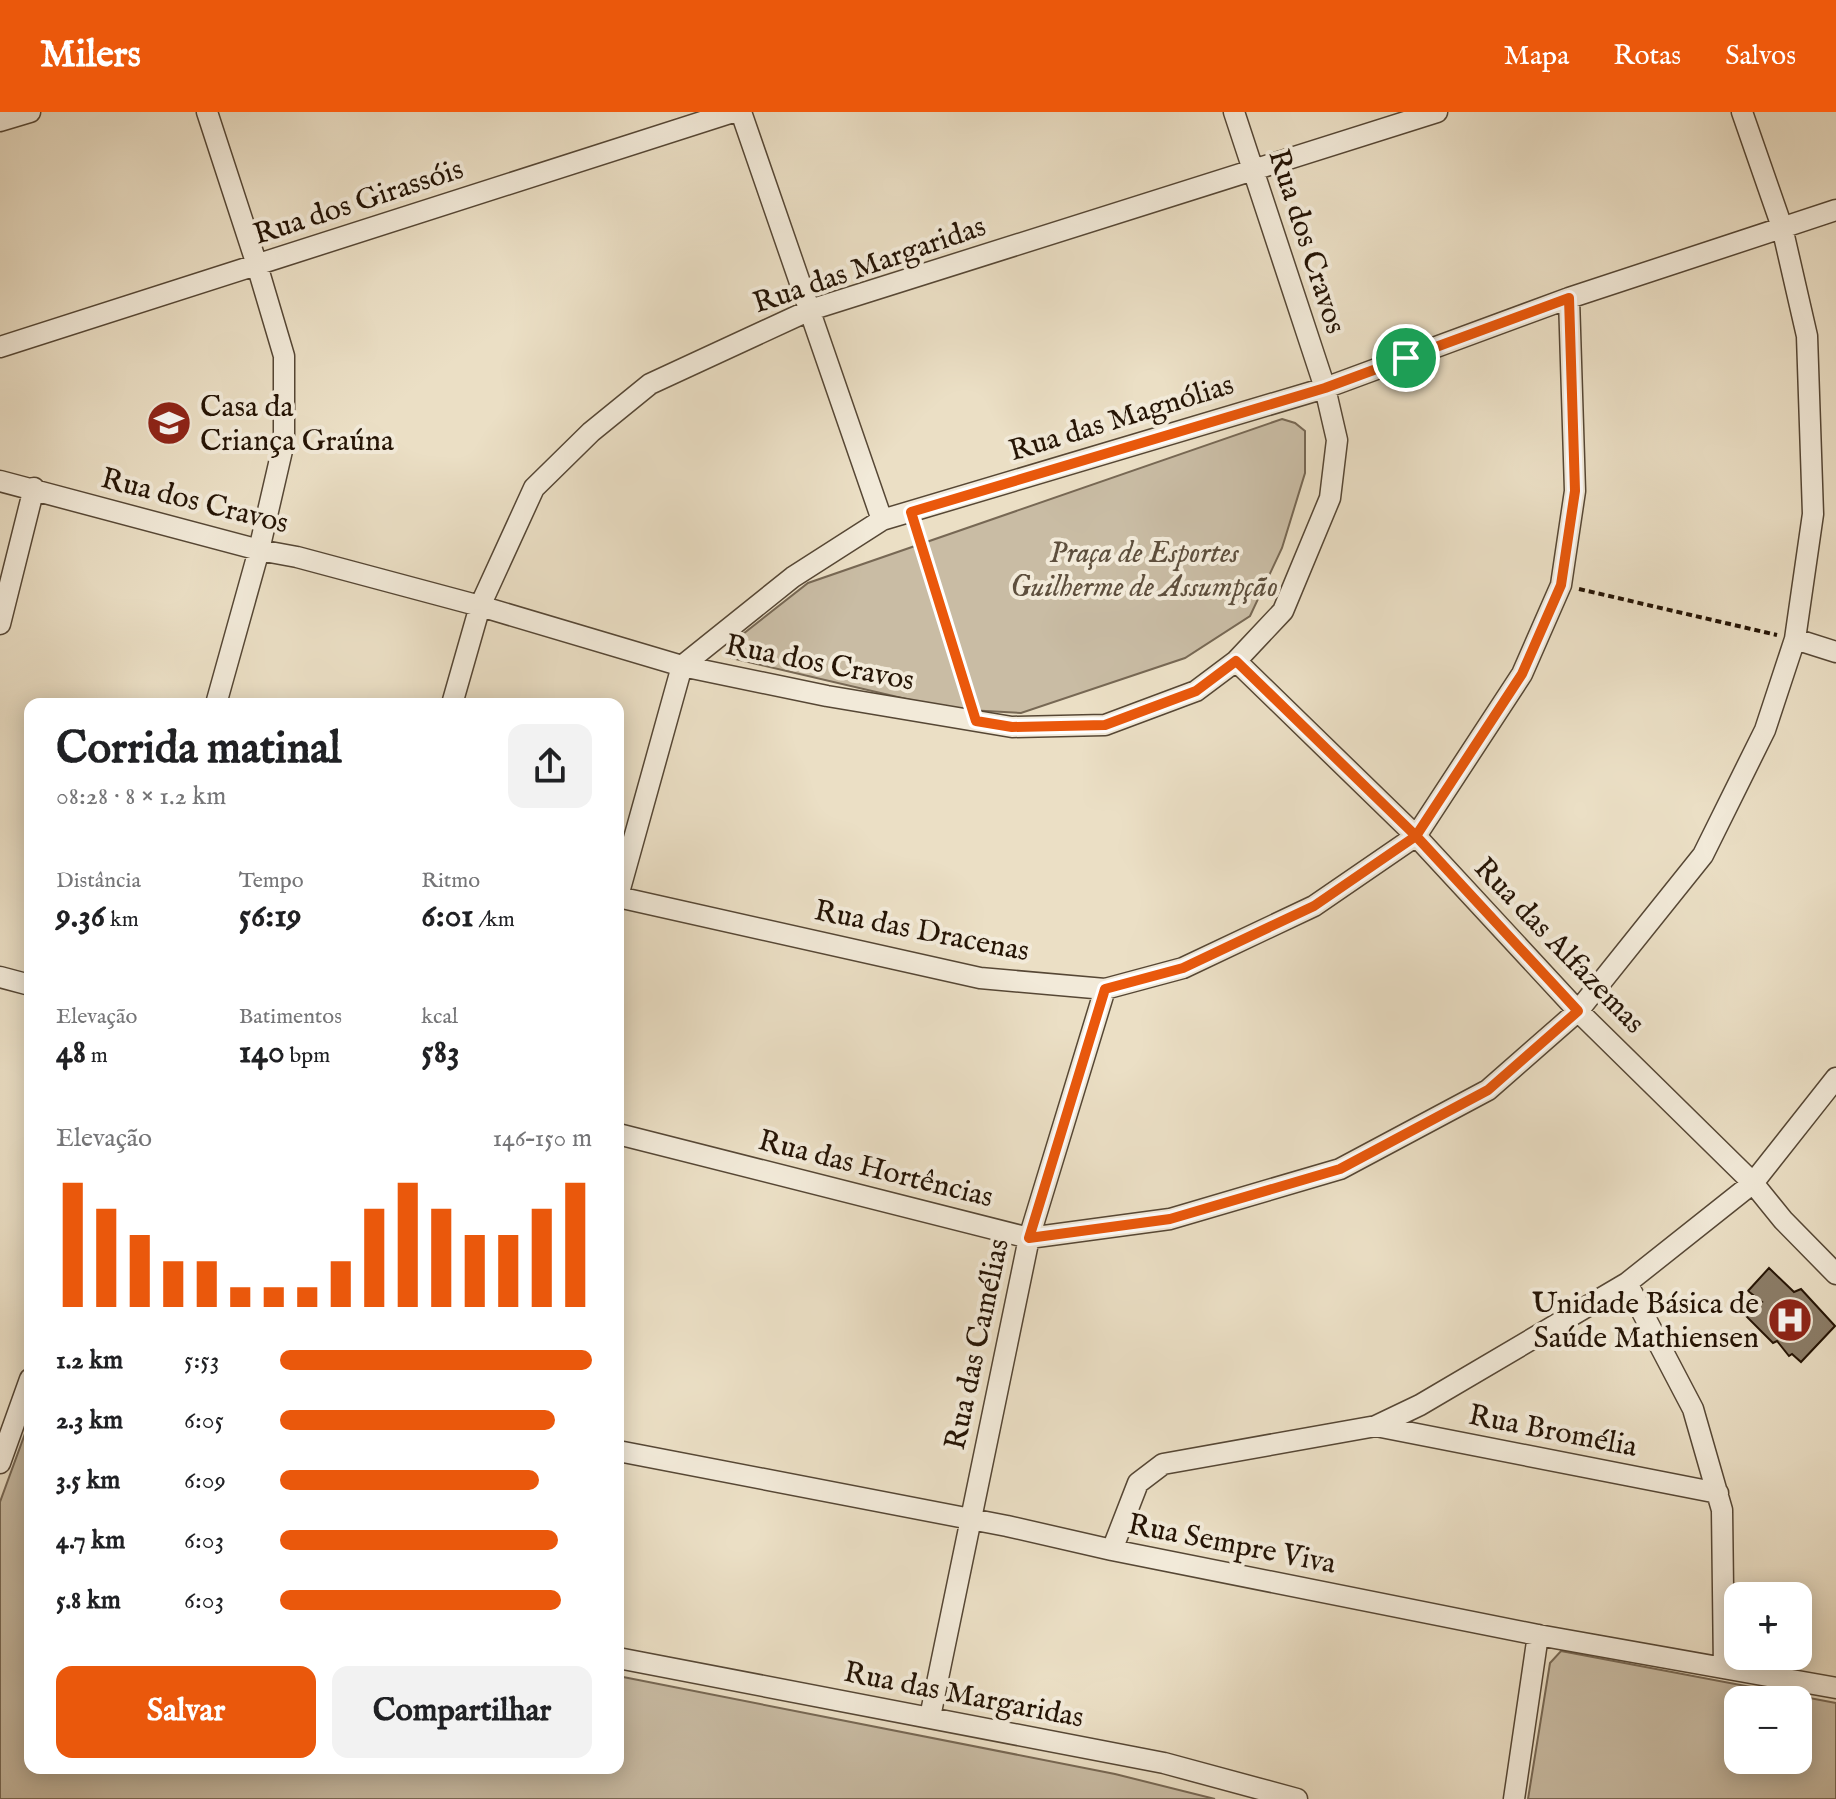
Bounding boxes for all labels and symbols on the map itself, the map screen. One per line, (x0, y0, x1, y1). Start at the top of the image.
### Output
street label: Rua dos Cravos (1258, 145, 1354, 339)
street label: Rua dos Girassóis (249, 151, 468, 255)
street label: Rua das Margaridas (748, 208, 991, 324)
pin (1372, 324, 1440, 392)
street label: Rua das Magnólias (1005, 367, 1239, 471)
place label: Casa da Criança Graúna (200, 389, 394, 461)
school or university icon: Casa da Criança Graúna (145, 399, 193, 447)
street label: Rua dos Cravos (97, 460, 292, 544)
park label: Praça de Esportes Guilherme de Assumpção (1010, 535, 1278, 607)
street label: Rua dos Cravos (722, 627, 917, 701)
street label: Rua das Alfazemas (1465, 850, 1652, 1042)
street label: Rua das Dracenas (811, 893, 1032, 971)
street label: Rua das Hortências (754, 1122, 997, 1217)
street label: Rua das Camélias (937, 1235, 1019, 1453)
place label: Unidade Básica de Saúde Mathiensen (1532, 1286, 1759, 1358)
hospital icon: Unidade Básica de Saúde Mathiensen (1766, 1296, 1814, 1344)
street label: Rua Bromélia (1465, 1397, 1640, 1467)
street label: Rua Sempre Viva (1124, 1506, 1339, 1584)
street label: Rua das Margaridas (840, 1654, 1087, 1738)

